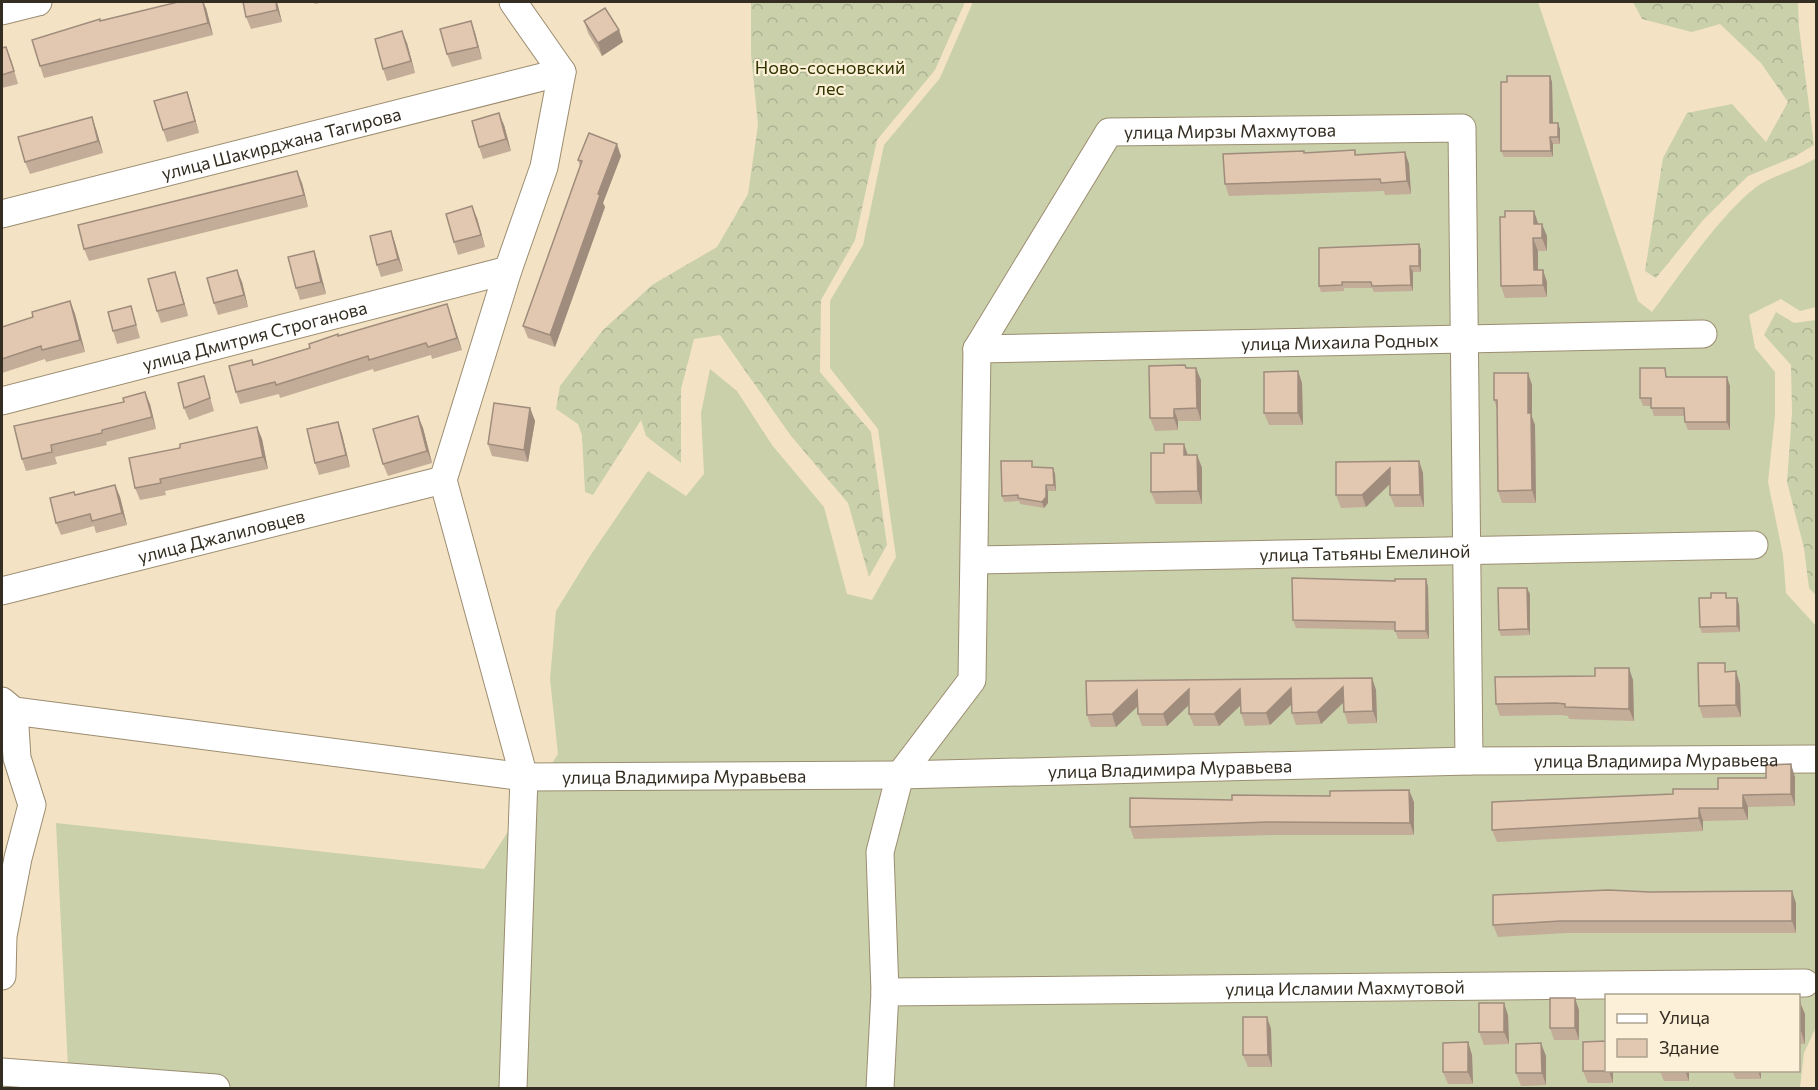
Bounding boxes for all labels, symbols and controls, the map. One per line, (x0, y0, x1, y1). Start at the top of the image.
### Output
park label: Ново-сосновский лес (755, 56, 905, 99)
street label: улица Шакирджана Тагирова (159, 102, 403, 184)
street label: улица Мирзы Махмутова (1124, 118, 1336, 143)
street label: улица Дмитрия Строганова (140, 296, 369, 375)
street label: улица Михаила Родных (1241, 328, 1439, 355)
street label: улица Джалиловцев (135, 504, 307, 567)
street label: улица Татьяны Емелиной (1259, 539, 1471, 566)
street label: улица Владимира Муравьева (1534, 748, 1778, 772)
street label: улица Владимира Муравьева (1048, 754, 1293, 782)
street label: улица Владимира Муравьева (562, 764, 806, 788)
street label: улица Исламии Махмутовой (1225, 975, 1465, 1000)
legend (1605, 994, 1800, 1072)
text: Улица (1659, 1006, 1710, 1028)
text: Здание (1659, 1036, 1719, 1058)

